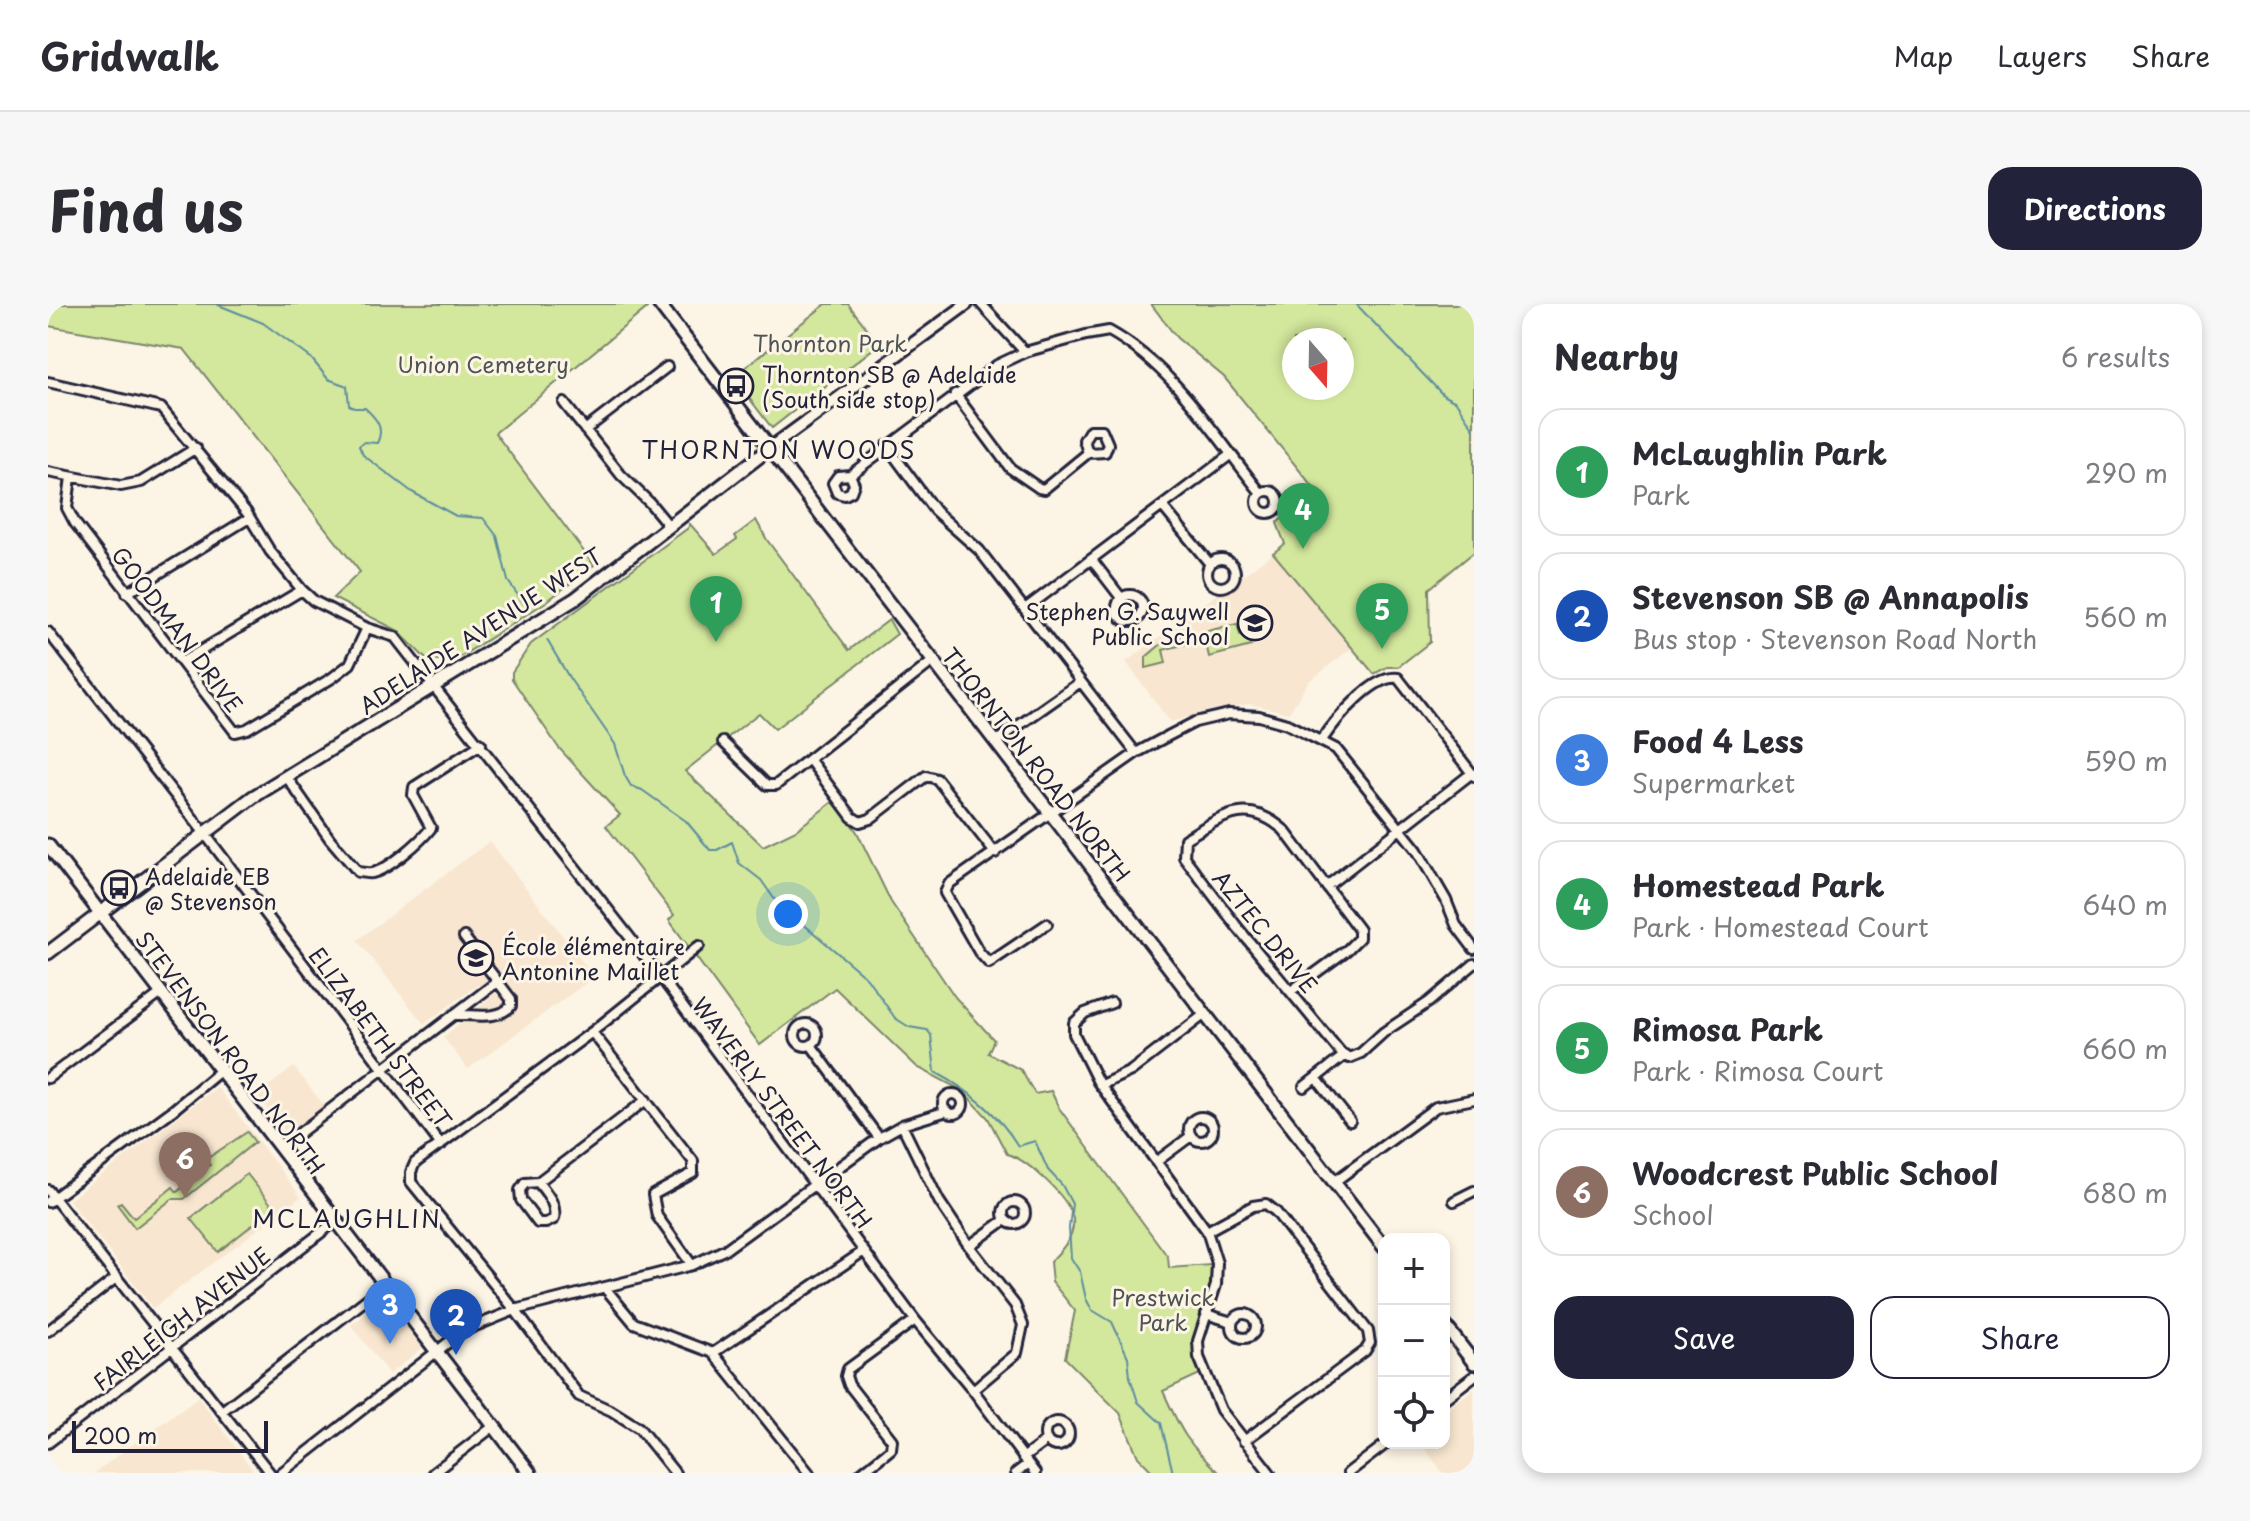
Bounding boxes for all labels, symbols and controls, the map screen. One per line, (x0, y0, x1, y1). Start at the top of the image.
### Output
text: Gridwalk (40, 27, 219, 84)
text: Map (1893, 34, 1953, 77)
text: Layers (1997, 34, 2087, 77)
text: Share (2131, 34, 2210, 77)
text: Find us (48, 166, 244, 251)
button: Directions (1988, 167, 2202, 250)
park label: Thornton Park (753, 326, 907, 359)
north arrow (1282, 328, 1354, 400)
text: Nearby (1554, 330, 1679, 382)
text: 6 results (2061, 337, 2170, 376)
park label: Union Cemetery (397, 347, 569, 380)
place label: Thornton SB @ Adelaide (South side stop) (762, 357, 1017, 415)
bus stop icon: Thornton SB @ Adelaide (South side stop) (717, 367, 755, 405)
text: McLaughlin Park (1632, 430, 1887, 475)
district label: THORNTON WOODS (642, 431, 916, 467)
text: 1 (1576, 453, 1588, 492)
text: 290 m (2085, 453, 2168, 492)
text: Park (1632, 475, 1690, 514)
pin: 4 (1277, 483, 1329, 549)
street label: GOODMAN DRIVE (105, 539, 251, 719)
street label: ADELAIDE AVENUE WEST (352, 539, 608, 721)
text: Stevenson SB @ Annapolis (1632, 574, 2029, 619)
pin: 1 (690, 576, 742, 642)
pin: 5 (1356, 583, 1408, 649)
place label: Stephen G. Saywell Public School (1026, 594, 1229, 652)
text: 2 (1573, 597, 1591, 636)
text: 560 m (2083, 597, 2168, 636)
school or university icon: Stephen G. Saywell Public School (1236, 604, 1274, 642)
text: Bus stop · Stevenson Road North (1632, 619, 2037, 658)
street label: THORNTON ROAD NORTH (935, 640, 1139, 888)
text: Food 4 Less (1632, 718, 1804, 763)
text: 3 (1573, 741, 1591, 780)
text: 590 m (2084, 741, 2168, 780)
text: Supermarket (1632, 763, 1795, 802)
place label: Adelaide EB @ Stevenson (145, 859, 277, 917)
street label: AZTEC DRIVE (1206, 862, 1326, 1000)
text: Homestead Park (1632, 862, 1885, 907)
bus stop icon: Adelaide EB @ Stevenson (100, 869, 138, 907)
text: 4 (1573, 885, 1591, 924)
text: 640 m (2082, 885, 2168, 924)
your location (768, 894, 808, 934)
text: Park · Homestead Court (1632, 907, 1929, 946)
street label: STEVENSON ROAD NORTH (128, 923, 334, 1181)
place label: École élémentaire Antonine Maillet (502, 929, 685, 987)
school or university icon: École élémentaire Antonine Maillet (457, 939, 495, 977)
street label: ELIZABETH STREET (302, 940, 460, 1134)
street label: WAVERLY STREET NORTH (685, 989, 881, 1235)
text: Rimosa Park (1632, 1006, 1823, 1051)
text: 5 (1574, 1029, 1590, 1068)
text: 660 m (2082, 1029, 2168, 1068)
text: Park · Rimosa Court (1632, 1051, 1883, 1090)
pin: 6 (159, 1132, 211, 1198)
text: Woodcrest Public School (1632, 1150, 1998, 1195)
text: 6 (1573, 1173, 1591, 1212)
text: 680 m (2083, 1173, 2168, 1212)
text: School (1632, 1195, 1714, 1234)
district label: MCLAUGHLIN (252, 1200, 442, 1236)
map controls (1378, 1233, 1450, 1449)
button: + (1378, 1233, 1450, 1305)
street label: FAIRLEIGH AVENUE (85, 1238, 277, 1398)
pin: 3 (364, 1278, 416, 1344)
park label: Prestwick Park (1111, 1280, 1215, 1338)
pin: 2 (430, 1289, 482, 1355)
button: Save (1554, 1296, 1854, 1379)
button: Share (1870, 1296, 2170, 1379)
button: − (1378, 1305, 1450, 1377)
button: locate (1378, 1377, 1450, 1449)
scale bar (72, 1417, 268, 1453)
text: 200 m (84, 1418, 157, 1451)

